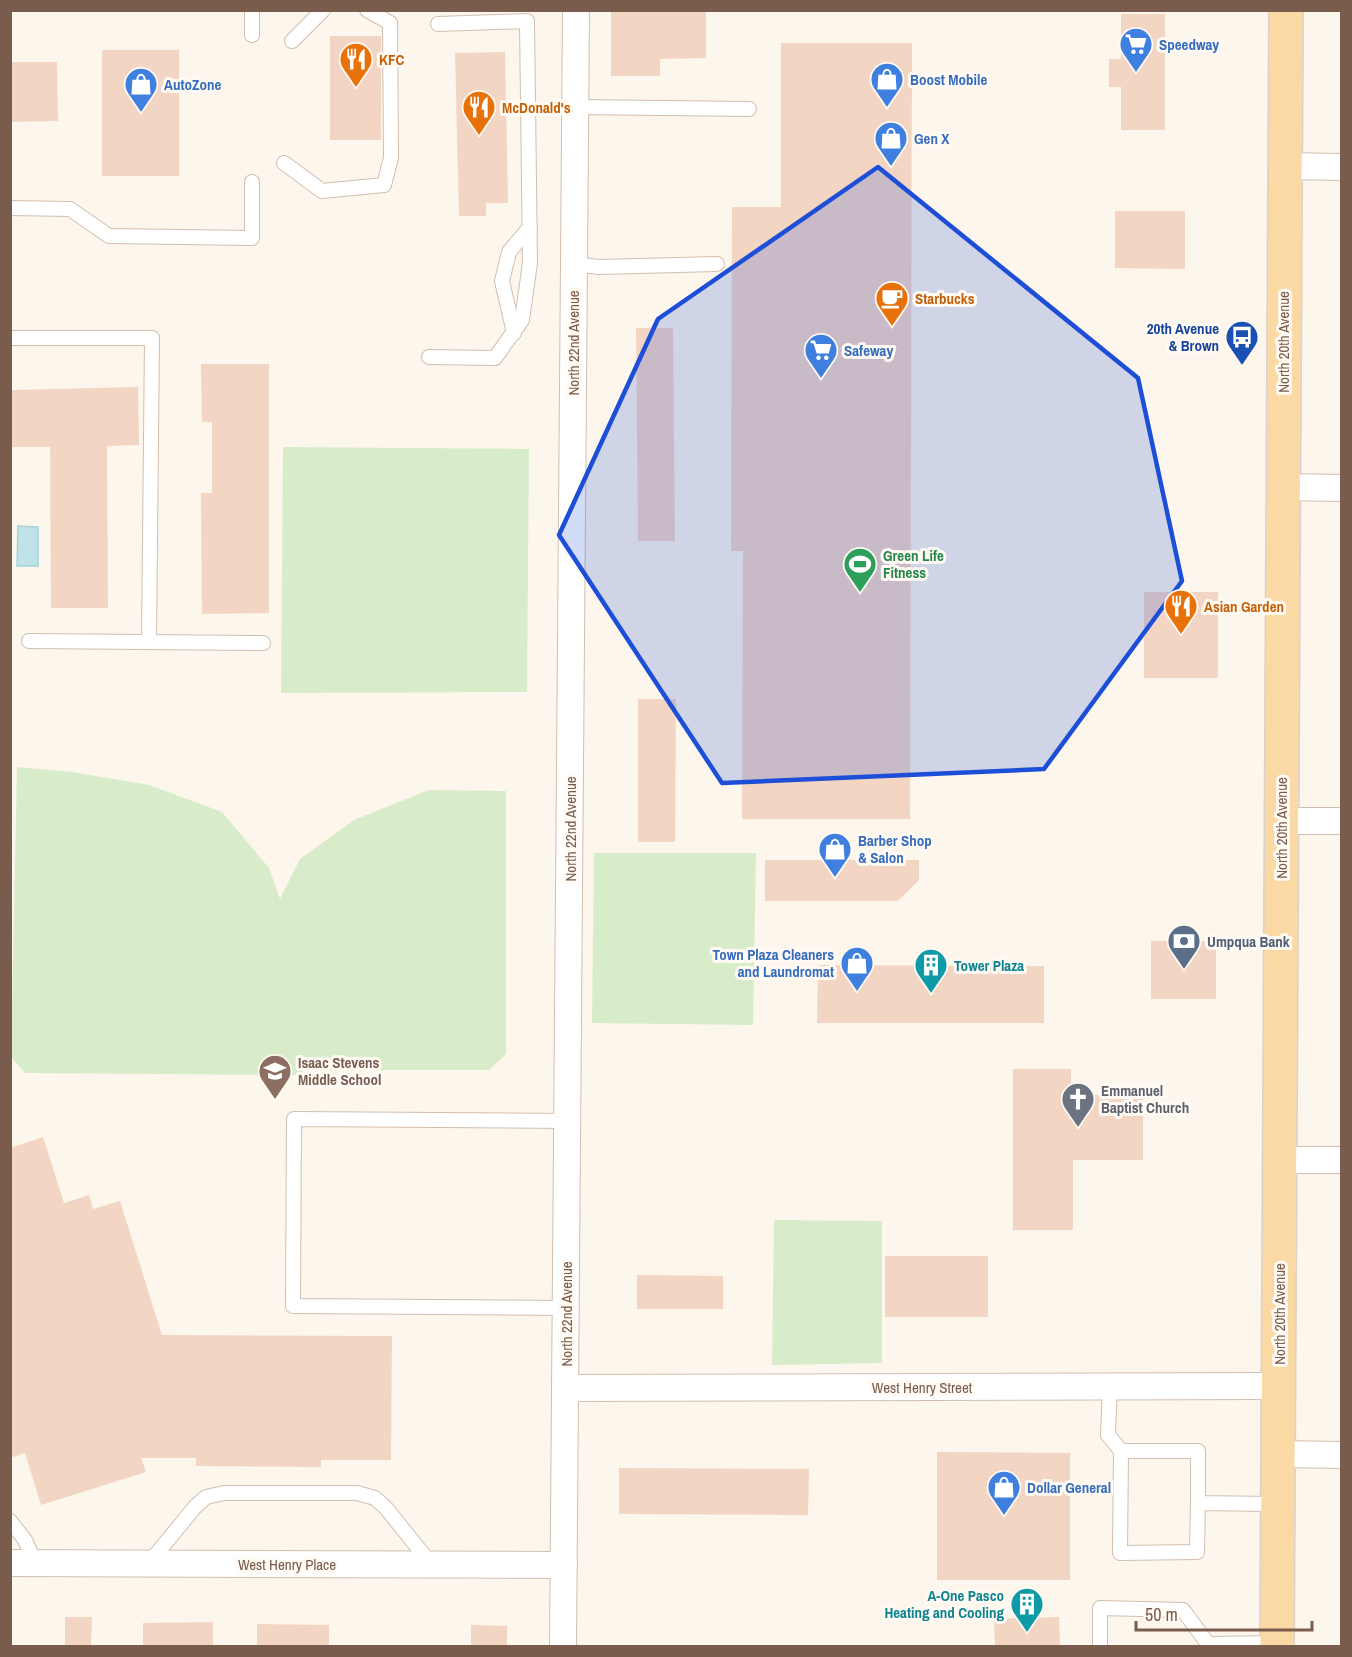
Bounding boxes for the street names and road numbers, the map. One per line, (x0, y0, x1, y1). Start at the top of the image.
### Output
street label: North 22nd Avenue (563, 290, 584, 396)
street label: North 20th Avenue (1273, 291, 1294, 393)
street label: North 22nd Avenue (560, 776, 581, 882)
street label: North 20th Avenue (1271, 777, 1292, 879)
street label: North 22nd Avenue (556, 1261, 577, 1367)
street label: North 20th Avenue (1269, 1263, 1290, 1365)
street label: West Henry Street (872, 1377, 973, 1398)
street label: West Henry Place (238, 1554, 336, 1575)

